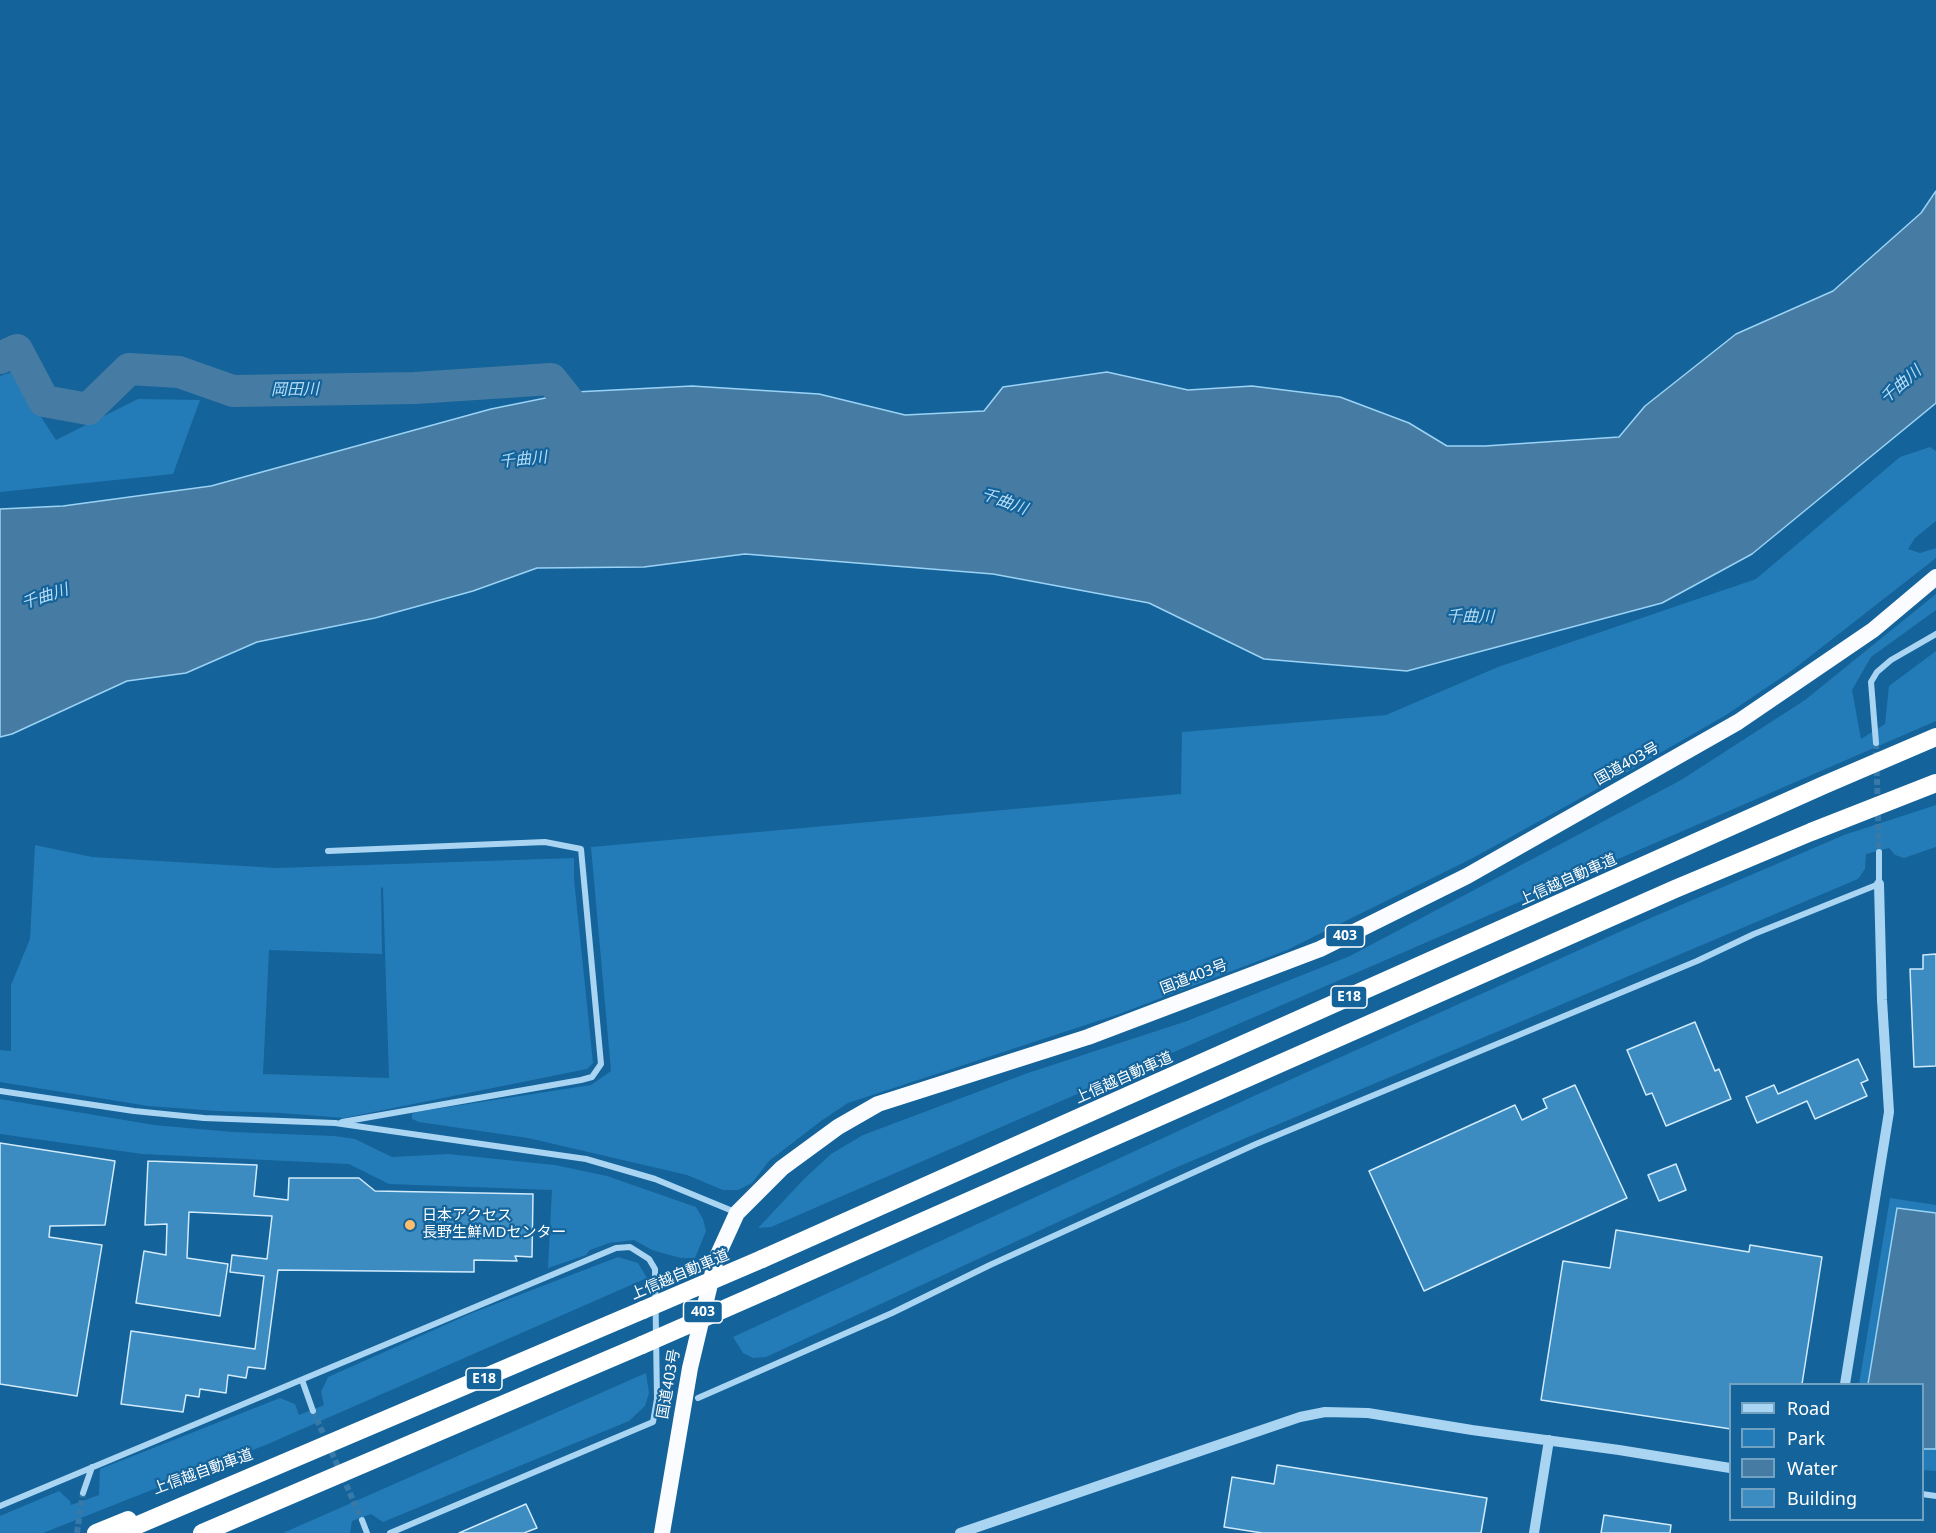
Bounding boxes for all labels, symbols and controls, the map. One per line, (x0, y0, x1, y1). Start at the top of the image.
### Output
water label: 千曲川 (1877, 362, 1925, 408)
water label: 岡田川 (271, 380, 319, 400)
water label: 千曲川 (498, 448, 548, 472)
water label: 千曲川 (978, 485, 1030, 519)
water label: 千曲川 (19, 580, 71, 614)
water label: 千曲川 (1446, 607, 1494, 627)
street label: 国道403号 (1592, 739, 1662, 789)
street label: 上信越自動車道 (1516, 850, 1620, 910)
road number: 403 (1326, 925, 1364, 947)
street label: 国道403号 (1158, 956, 1230, 998)
road number: E18 (1331, 986, 1367, 1008)
street label: 上信越自動車道 (1072, 1048, 1176, 1108)
place label: 日本アクセス 長野生鮮MDセンター (422, 1207, 567, 1242)
marker: 日本アクセス 長野生鮮MDセンター (403, 1218, 417, 1232)
street label: 上信越自動車道 (628, 1246, 732, 1304)
road number: 403 (684, 1301, 722, 1323)
street label: 国道403号 (654, 1348, 684, 1420)
road number: E18 (466, 1368, 502, 1390)
legend (1729, 1383, 1924, 1521)
text: Road (1787, 1396, 1830, 1420)
text: Park (1787, 1426, 1825, 1450)
street label: 上信越自動車道 (151, 1446, 255, 1498)
text: Water (1787, 1456, 1838, 1480)
text: Building (1787, 1486, 1857, 1510)

